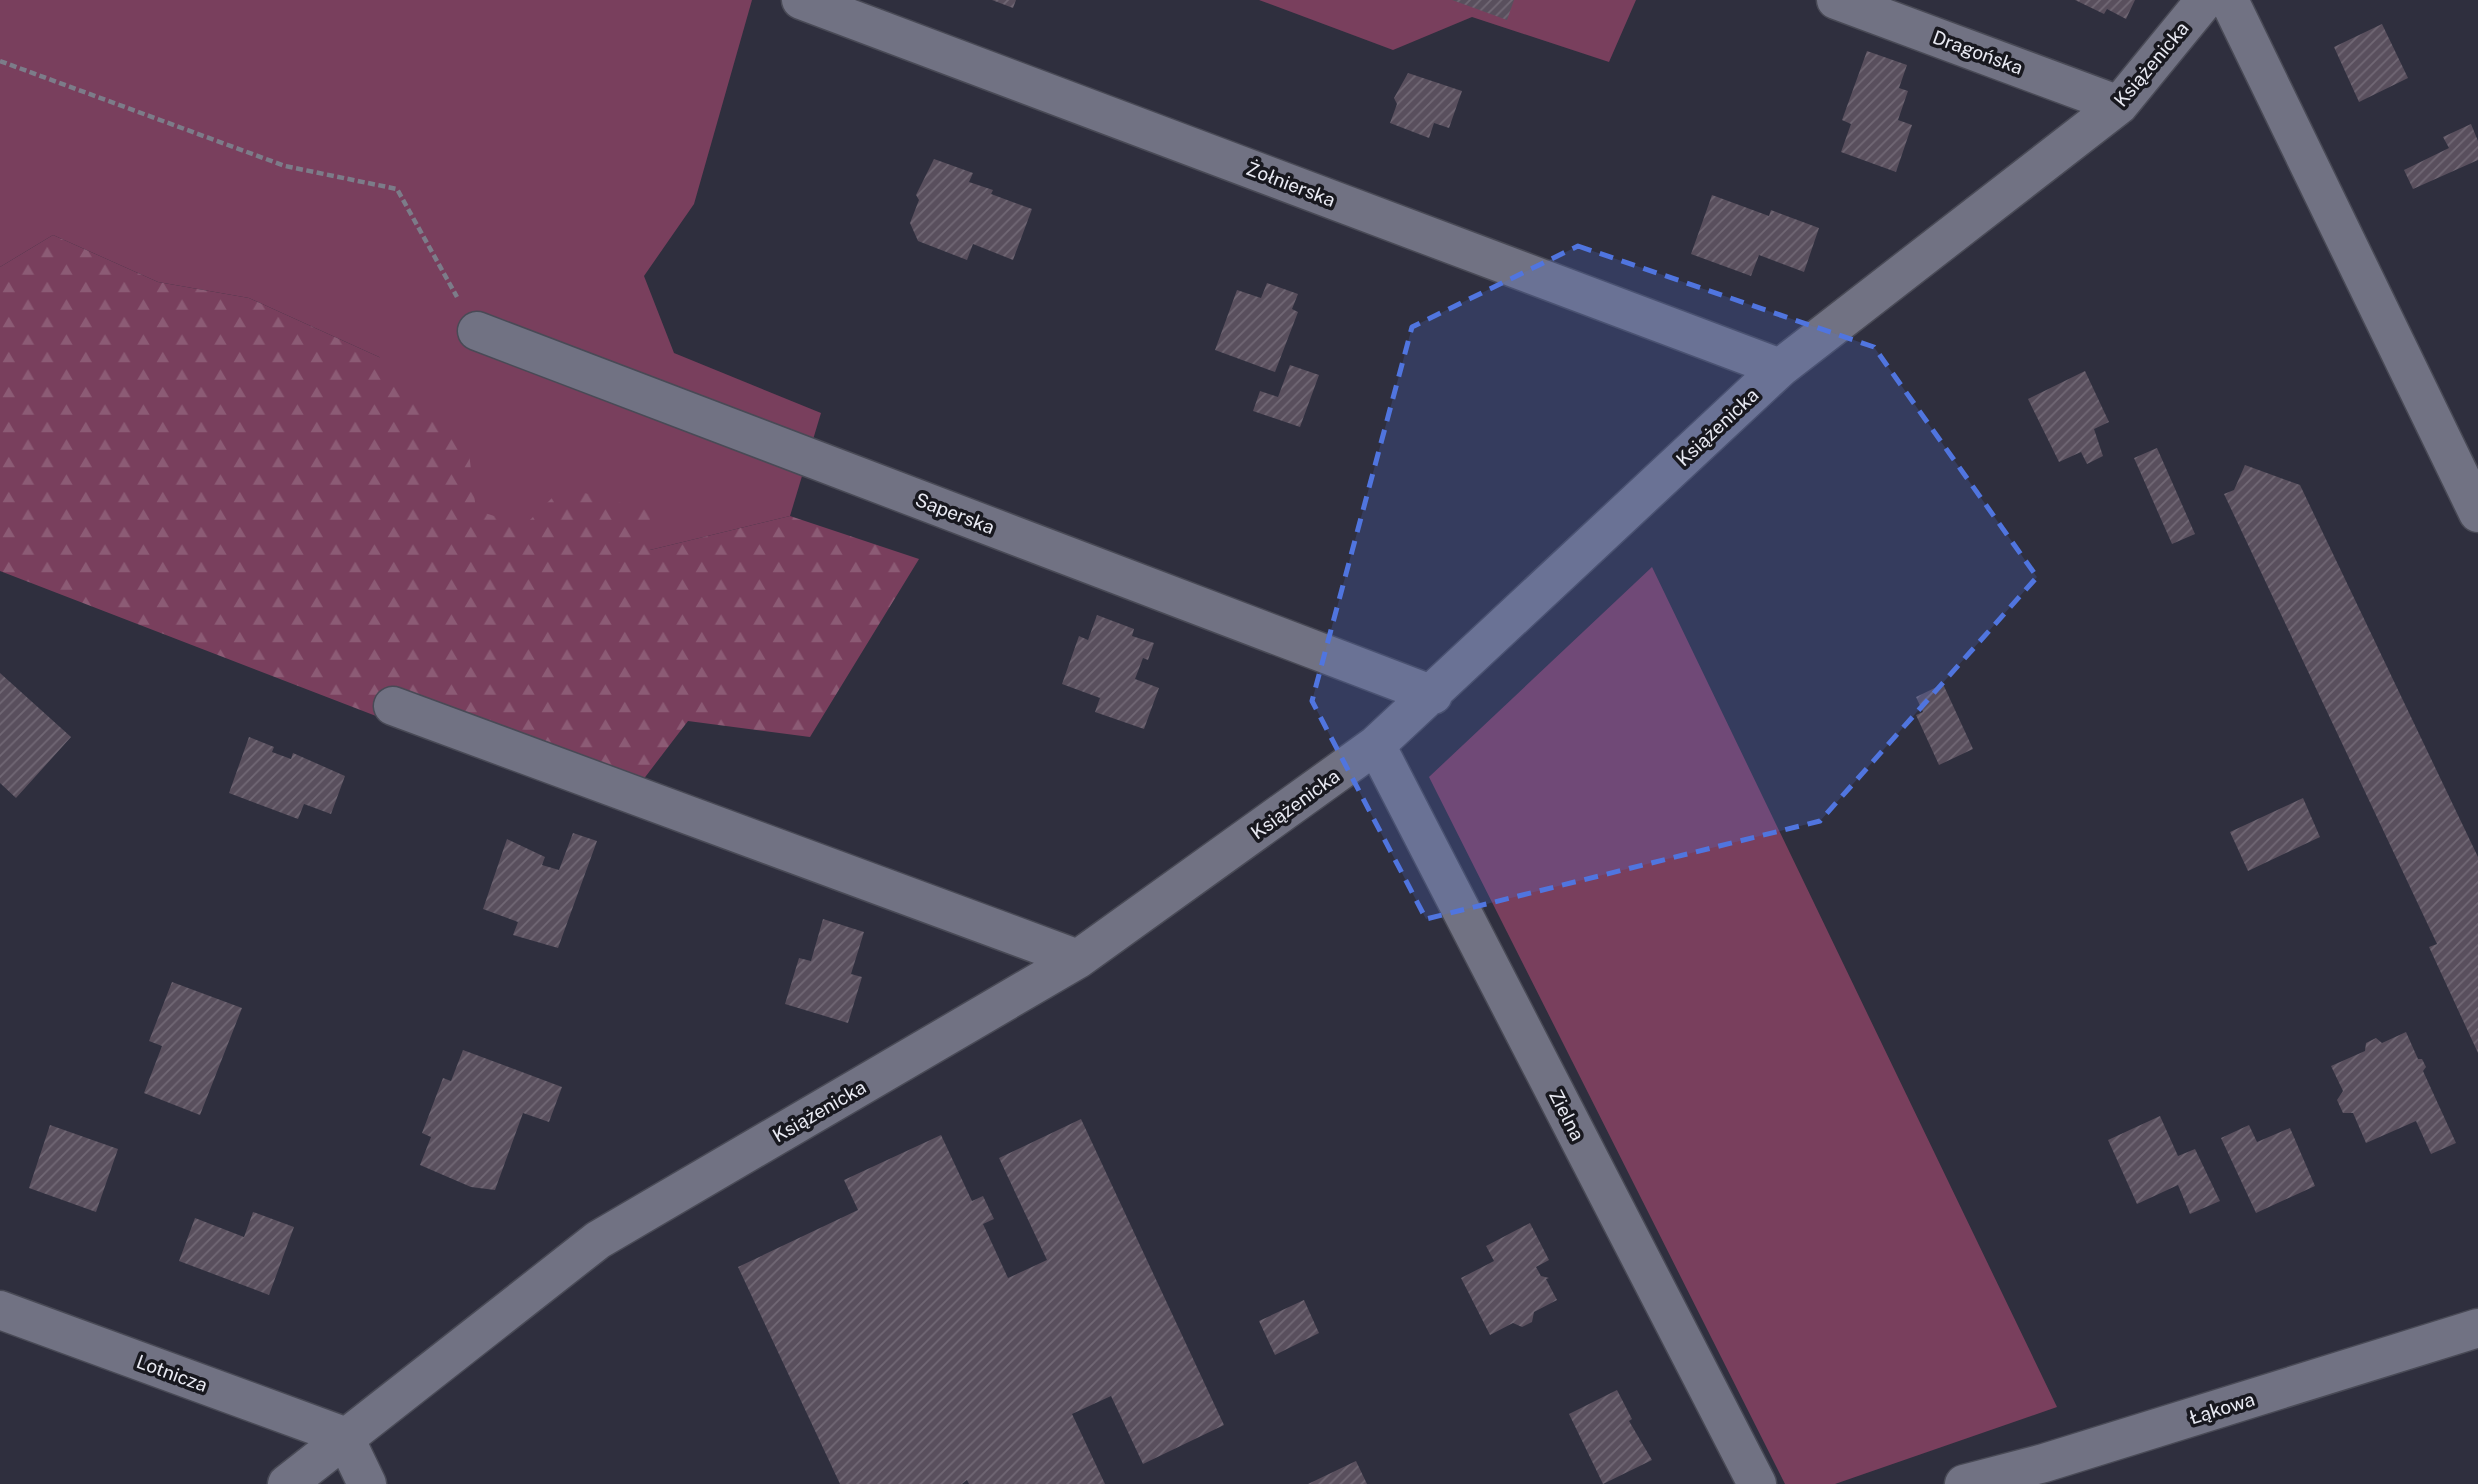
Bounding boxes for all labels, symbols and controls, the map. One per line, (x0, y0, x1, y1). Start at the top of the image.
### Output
street label: Książenicka (2109, 17, 2193, 111)
street label: Dragońska (1930, 26, 2026, 78)
street label: Żołnierska (1243, 157, 1339, 211)
street label: Książenicka (1671, 383, 1763, 471)
street label: Saperska (912, 488, 998, 538)
street label: Książenicka (1246, 765, 1344, 843)
street label: Książenicka (768, 1075, 870, 1147)
street label: Zielna (1545, 1086, 1589, 1144)
street label: Lotnicza (134, 1350, 210, 1396)
street label: Łąkowa (2187, 1388, 2257, 1428)

